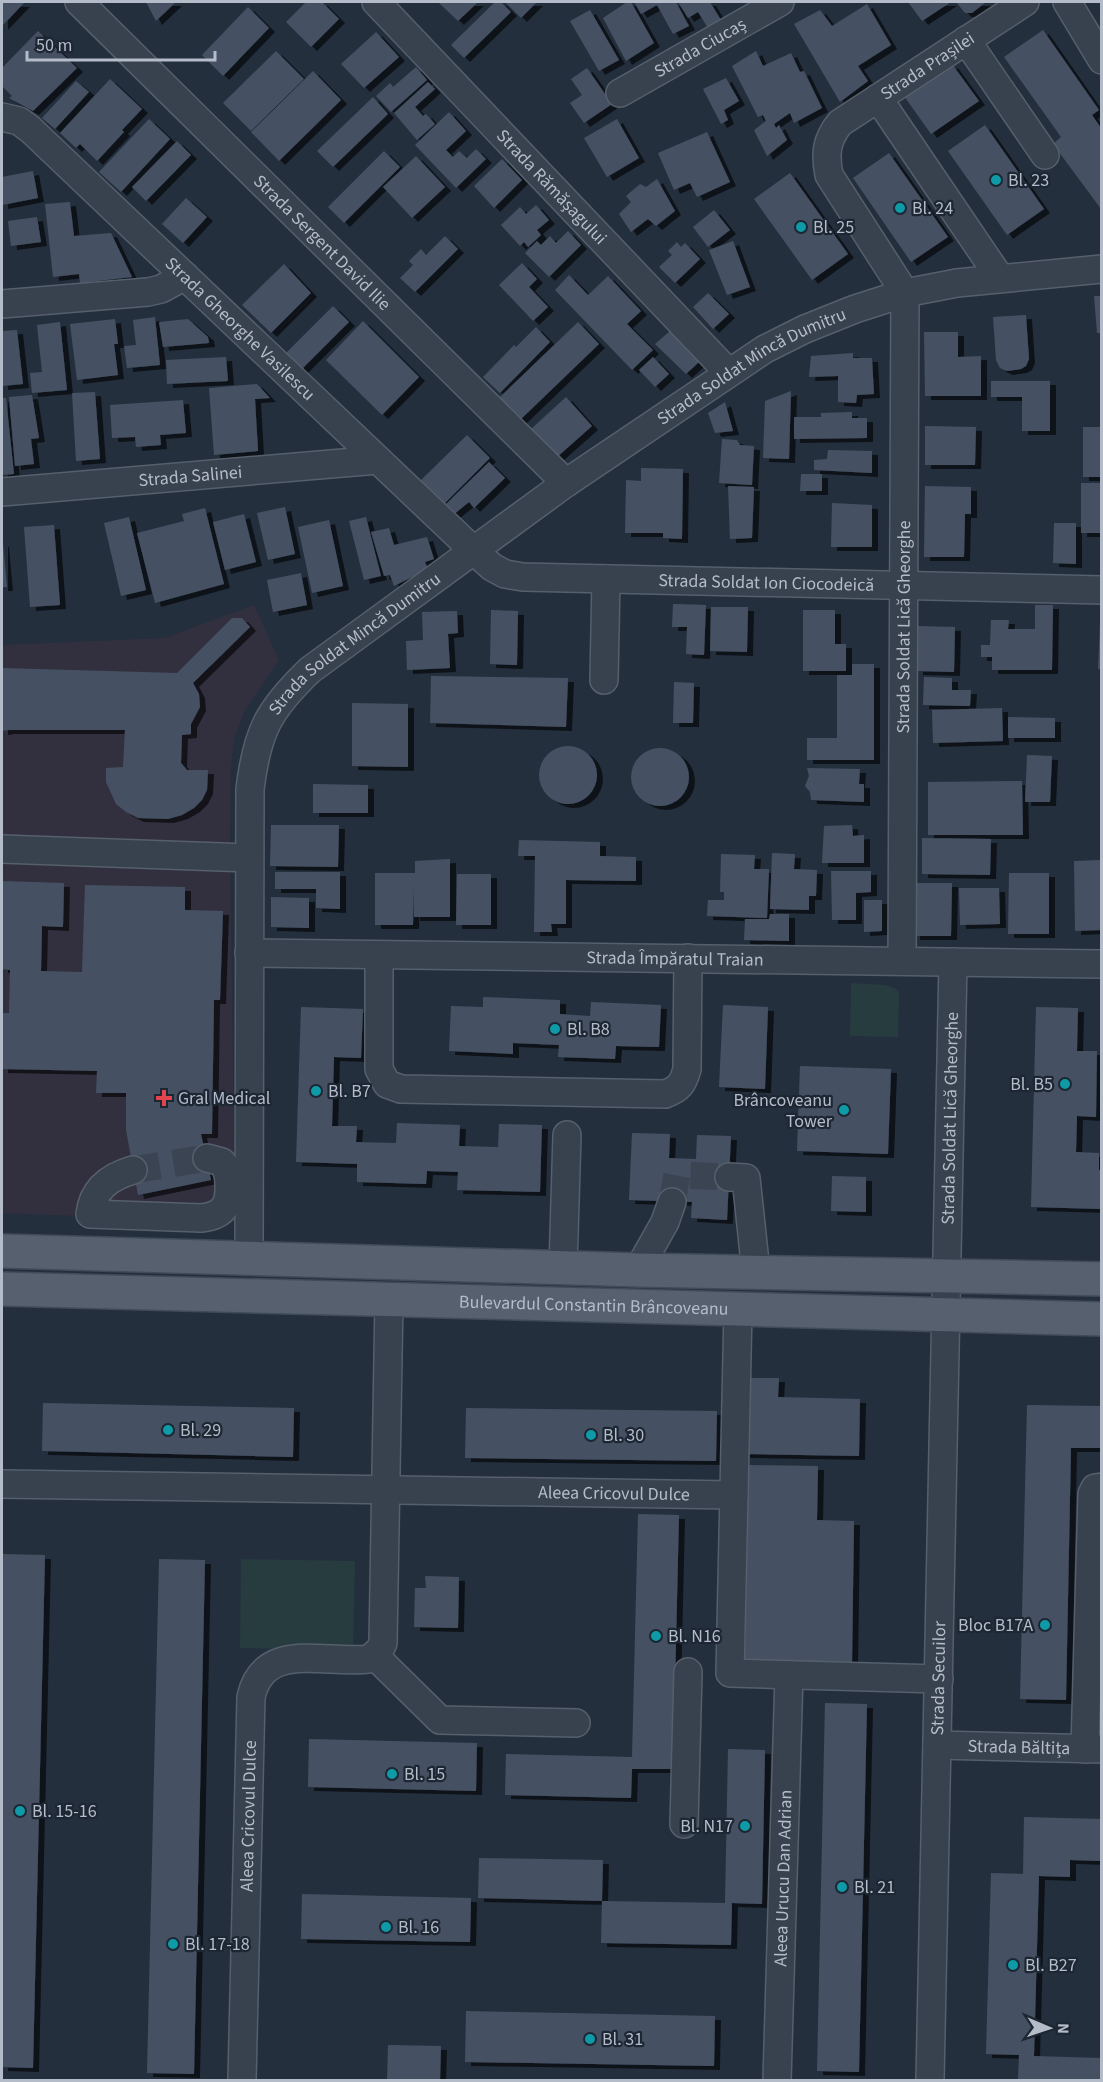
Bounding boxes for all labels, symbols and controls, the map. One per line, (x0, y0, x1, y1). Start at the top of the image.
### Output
street label: Strada Ciucaș (650, 12, 751, 84)
scale bar (27, 24, 214, 62)
street label: Strada Prașilei (876, 26, 980, 106)
text: 50 m (36, 33, 72, 58)
street label: Strada Rămășagului (490, 124, 612, 250)
place label: Bl. 23 (1008, 168, 1049, 193)
street label: Strada Sergent David Ilie (248, 169, 396, 316)
marker: Bl. 23 (989, 173, 1003, 187)
place label: Bl. 24 (912, 196, 953, 221)
marker: Bl. 24 (893, 201, 907, 215)
place label: Bl. 25 (813, 215, 854, 240)
marker: Bl. 25 (794, 220, 808, 234)
street label: Strada Gheorghe Vasilescu (159, 251, 321, 407)
street label: Strada Soldat Mincă Dumitru (652, 302, 850, 431)
street label: Strada Salinei (138, 460, 243, 493)
street label: Strada Soldat Lică Gheorghe (891, 520, 917, 733)
street label: Strada Soldat Mincă Dumitru (263, 567, 446, 720)
street label: Strada Soldat Ion Ciocodeică (658, 568, 874, 598)
street label: Strada Împăratul Traian (586, 945, 764, 973)
street label: Strada Soldat Lică Gheorghe (936, 1012, 965, 1225)
place label: Bl. B8 (567, 1017, 610, 1042)
marker: Bl. B8 (548, 1022, 562, 1036)
place label: Bl. B5 (1010, 1072, 1053, 1097)
marker: Bl. B5 (1058, 1077, 1072, 1091)
place label: Bl. B7 (328, 1079, 371, 1104)
marker: Bl. B7 (309, 1084, 323, 1098)
place label: Gral Medical (178, 1086, 270, 1111)
place label: Brâncoveanu Tower (733, 1088, 833, 1134)
marker: Gral Medical (155, 1089, 173, 1107)
marker: Brâncoveanu Tower (837, 1103, 851, 1117)
street label: Bulevardul Constantin Brâncoveanu (459, 1289, 729, 1322)
place label: Bl. 29 (180, 1418, 221, 1443)
marker: Bl. 29 (161, 1423, 175, 1437)
place label: Bl. 30 (603, 1423, 644, 1448)
marker: Bl. 30 (584, 1428, 598, 1442)
street label: Aleea Cricovul Dulce (538, 1480, 690, 1507)
place label: Bloc B17A (958, 1613, 1033, 1638)
marker: Bloc B17A (1038, 1618, 1052, 1632)
street label: Strada Secuilor (925, 1620, 952, 1736)
place label: Bl. N16 (668, 1624, 721, 1649)
marker: Bl. N16 (649, 1629, 663, 1643)
street label: Strada Băltița (967, 1734, 1070, 1761)
street label: Aleea Cricovul Dulce (234, 1740, 263, 1892)
place label: Bl. 15 (404, 1762, 445, 1787)
marker: Bl. 15 (385, 1767, 399, 1781)
street label: Aleea Urucu Dan Adrian (768, 1789, 799, 1967)
place label: Bl. 15-16 (32, 1799, 97, 1824)
marker: Bl. 15-16 (13, 1804, 27, 1818)
place label: Bl. N17 (680, 1814, 733, 1839)
marker: Bl. N17 (738, 1819, 752, 1833)
place label: Bl. 21 (854, 1875, 895, 1900)
marker: Bl. 21 (835, 1880, 849, 1894)
place label: Bl. 16 (398, 1915, 439, 1940)
marker: Bl. 16 (379, 1920, 393, 1934)
place label: Bl. 17-18 (185, 1932, 250, 1957)
marker: Bl. 17-18 (166, 1937, 180, 1951)
place label: Bl. B27 (1025, 1953, 1077, 1978)
marker: Bl. B27 (1006, 1958, 1020, 1972)
north arrow (1019, 1998, 1079, 2058)
text: N (1052, 2023, 1074, 2034)
place label: Bl. 31 (602, 2027, 643, 2052)
marker: Bl. 31 (583, 2032, 597, 2046)

